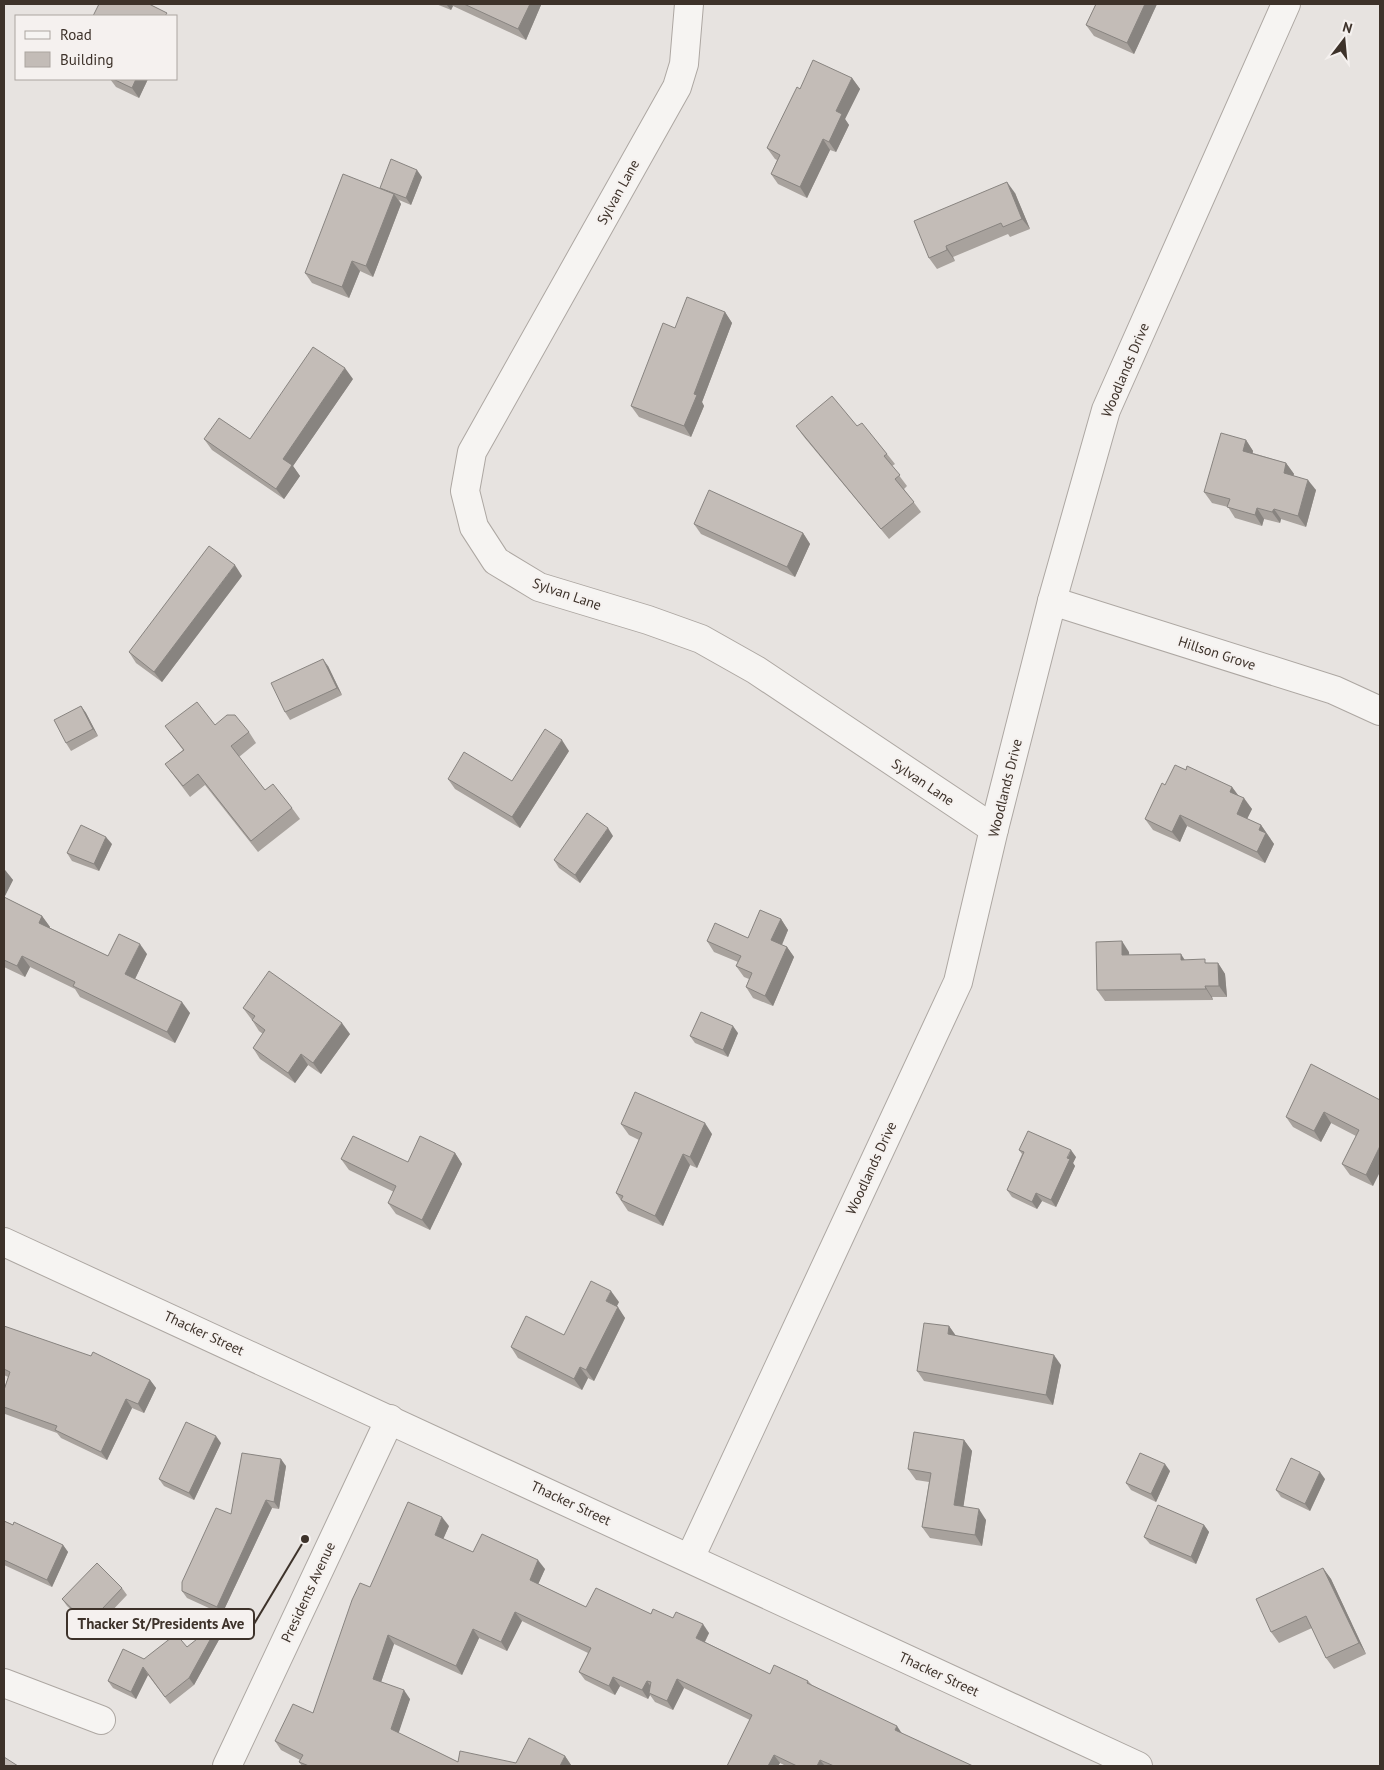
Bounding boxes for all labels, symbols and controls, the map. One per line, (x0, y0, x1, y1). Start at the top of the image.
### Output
legend (15, 15, 178, 80)
north arrow (1319, 15, 1369, 65)
text: N (1341, 18, 1354, 37)
text: Road (60, 25, 92, 44)
text: Building (60, 50, 114, 69)
street label: Sylvan Lane (593, 156, 643, 228)
street label: Woodlands Drive (1097, 320, 1153, 420)
street label: Sylvan Lane (530, 574, 604, 614)
street label: Hillson Grove (1176, 632, 1258, 674)
street label: Woodlands Drive (984, 737, 1026, 839)
street label: Sylvan Lane (888, 754, 958, 810)
street label: Woodlands Drive (842, 1119, 900, 1217)
street label: Thacker Street (161, 1307, 247, 1360)
street label: Thacker Street (528, 1477, 614, 1530)
street label: Presidents Avenue (277, 1539, 339, 1645)
callout: Thacker St/Presidents Ave (67, 1609, 254, 1639)
text: Thacker St/Presidents Ave (78, 1614, 245, 1633)
street label: Thacker Street (896, 1648, 982, 1701)

